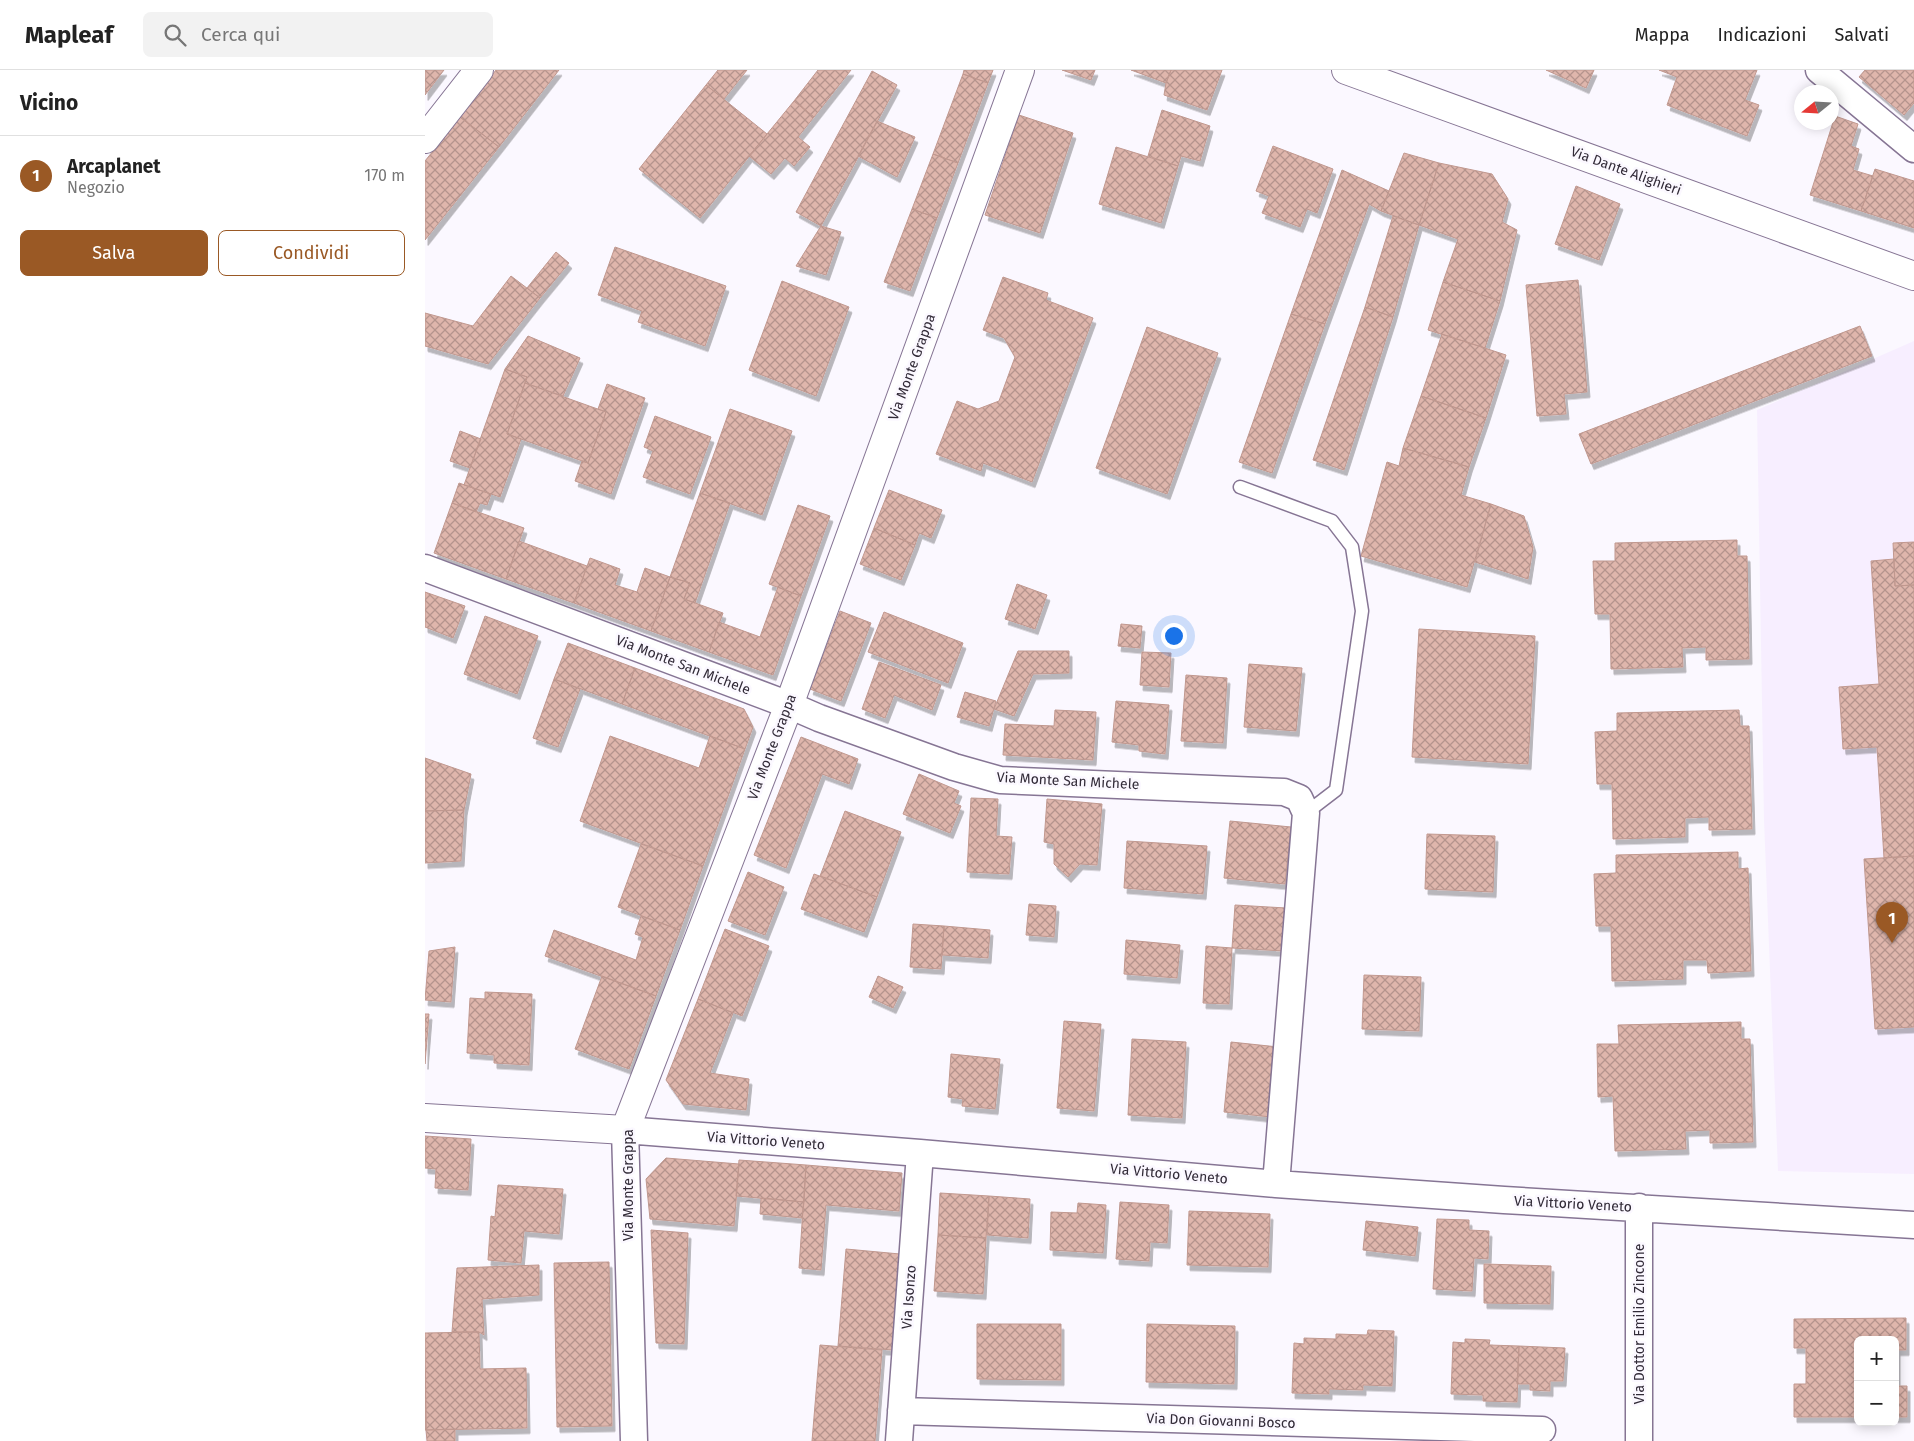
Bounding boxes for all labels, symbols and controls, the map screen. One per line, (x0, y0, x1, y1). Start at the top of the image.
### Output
search box (143, 12, 493, 57)
text: Mapleaf (25, 21, 113, 49)
icon: search (161, 21, 189, 49)
text: Cerca qui (201, 23, 280, 46)
text: Mappa (1635, 24, 1690, 46)
text: Indicazioni (1718, 24, 1807, 46)
text: Salvati (1835, 24, 1889, 46)
north arrow (1794, 85, 1839, 130)
text: Vicino (20, 90, 78, 116)
street label: Via Dante Alighieri (1568, 143, 1684, 199)
text: Arcaplanet (67, 155, 161, 178)
text: 1 (32, 166, 40, 185)
text: 170 m (364, 166, 405, 185)
text: Negozio (67, 178, 125, 197)
button: Salva (20, 230, 208, 276)
button: Condividi (218, 230, 405, 276)
street label: Via Monte Grappa (885, 311, 939, 423)
your location (1161, 623, 1187, 649)
street label: Via Monte San Michele (613, 631, 753, 699)
street label: Via Monte Grappa (744, 692, 800, 802)
street label: Via Monte San Michele (996, 769, 1140, 793)
pin: 1 (1876, 902, 1908, 943)
street label: Via Vittorio Veneto (707, 1128, 825, 1154)
street label: Via Monte Grappa (620, 1129, 637, 1241)
street label: Via Vittorio Veneto (1109, 1160, 1229, 1188)
street label: Via Vittorio Veneto (1514, 1192, 1632, 1216)
street label: Via Dottor Emilio Zincone (1631, 1244, 1648, 1404)
street label: Via Isonzo (898, 1264, 920, 1330)
map controls (1854, 1336, 1899, 1426)
button: + (1854, 1336, 1899, 1381)
button: − (1854, 1381, 1899, 1426)
street label: Via Don Giovanni Bosco (1146, 1410, 1296, 1432)

